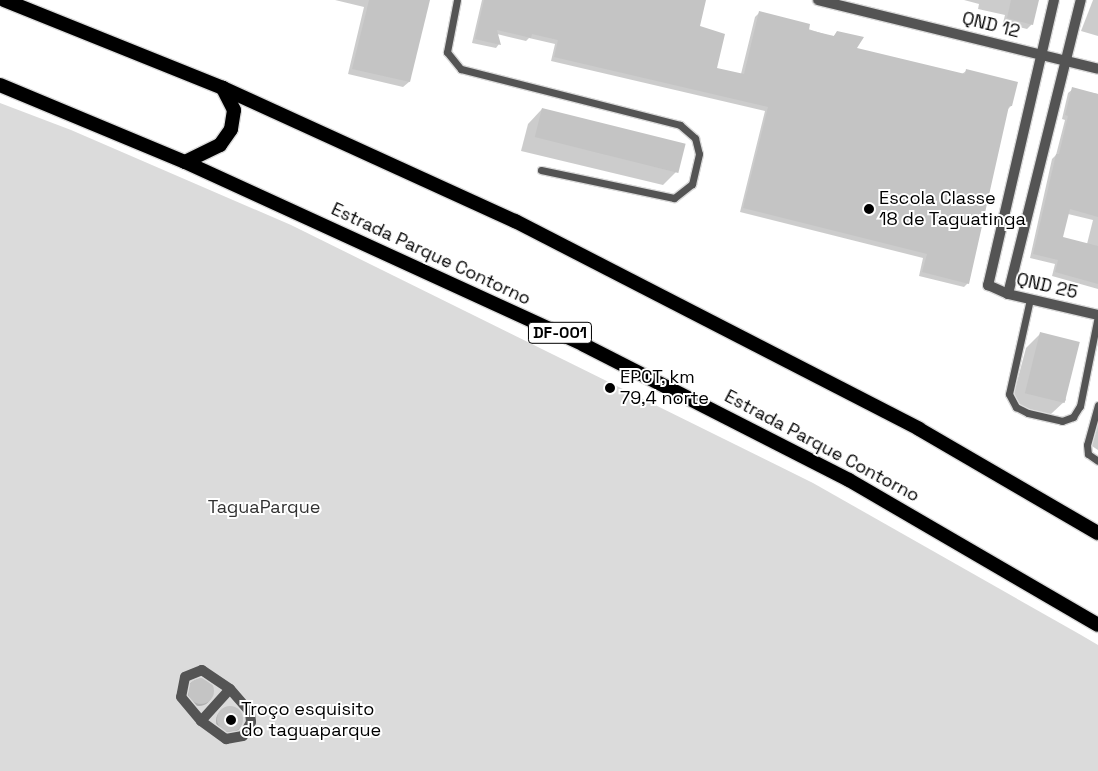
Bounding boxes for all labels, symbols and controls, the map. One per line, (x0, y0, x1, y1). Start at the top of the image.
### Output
street label: QND 12 (960, 7, 1022, 43)
place label: Escola Classe 18 de Taguatinga (879, 188, 1026, 230)
street label: Estrada Parque Contorno (328, 198, 534, 310)
marker: Escola Classe 18 de Taguatinga (863, 203, 875, 215)
street label: QND 25 (1014, 268, 1080, 304)
road number: DF-001 (528, 319, 592, 346)
place label: EPCT, km 79,4 norte (620, 367, 709, 409)
marker: EPCT, km 79,4 norte (604, 382, 616, 394)
street label: Estrada Parque Contorno (721, 385, 923, 507)
park label: TaguaParque (208, 496, 320, 518)
place label: Troço esquisito do taguaparque (241, 699, 381, 742)
marker: Troço esquisito do taguaparque (225, 714, 237, 726)

